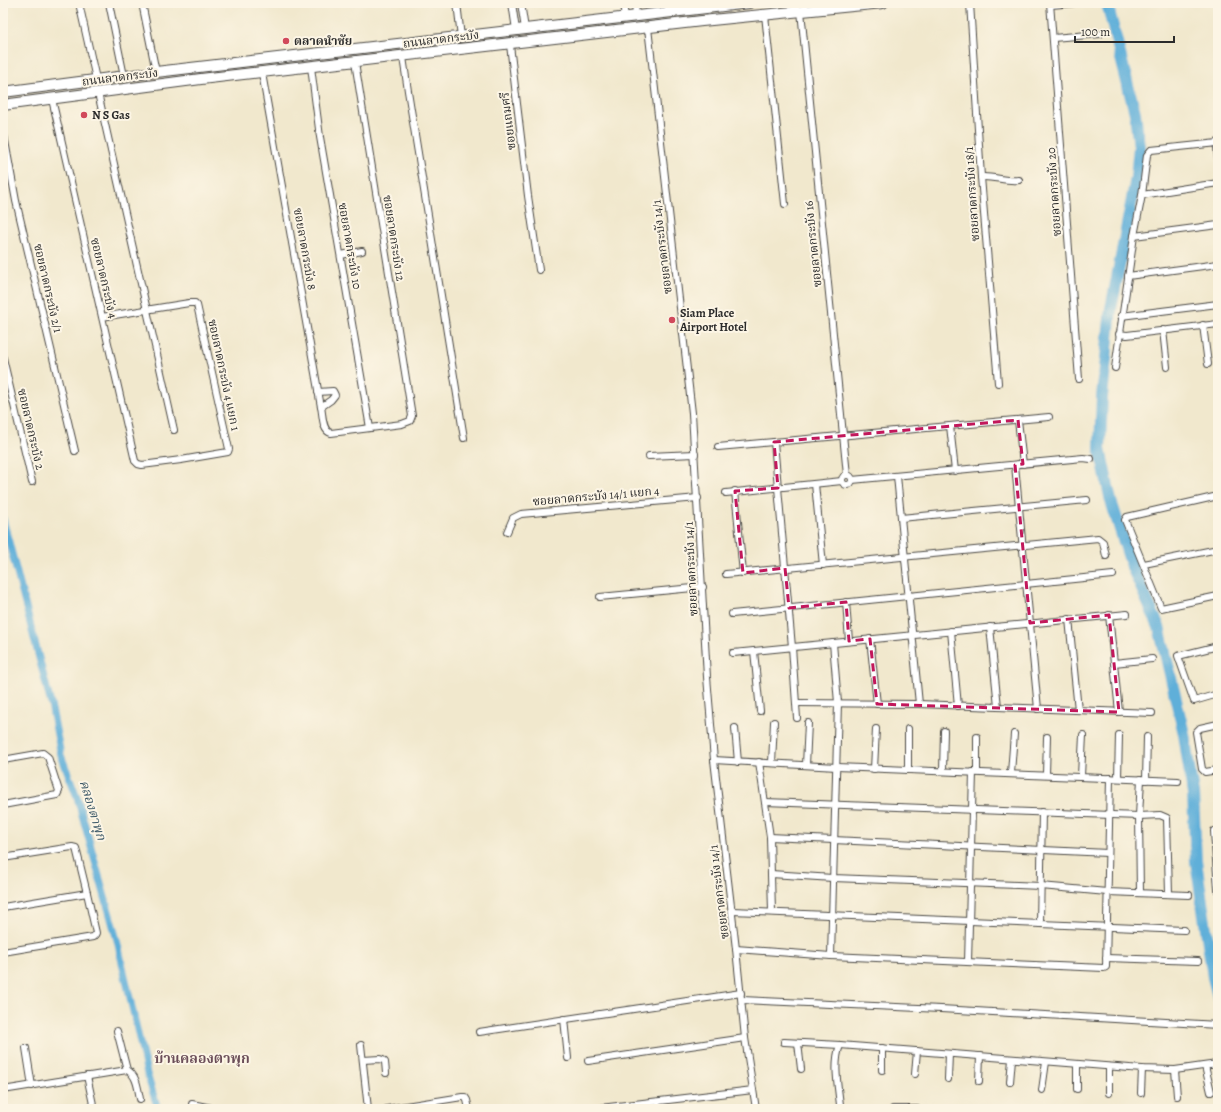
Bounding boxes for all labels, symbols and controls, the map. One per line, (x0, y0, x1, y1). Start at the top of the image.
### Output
scale bar (1075, 18, 1174, 44)
text: 100 m (1081, 24, 1110, 40)
street label: ถนนลาดกระบัง (402, 26, 480, 52)
place label: ตลาดนำชัย (294, 33, 352, 49)
marker: ตลาดนำชัย (281, 36, 291, 46)
street label: ถนนลาดกระบัง (81, 64, 159, 90)
street label: ซอยแถมศรี (497, 91, 519, 151)
place label: N S Gas (92, 107, 130, 123)
marker: N S Gas (79, 110, 89, 120)
street label: ซอยลาดกระบัง 18/1 (961, 146, 983, 242)
street label: ซอยลาดกระบัง 20 (1043, 147, 1065, 237)
street label: ซอยลาดกระบัง 12 (379, 194, 409, 282)
street label: ซอยลาดกระบัง 14/1 (648, 199, 676, 295)
street label: ซอยลาดกระบัง 16 (800, 200, 825, 288)
street label: ซอยลาดกระบัง 10 (335, 201, 365, 291)
street label: ซอยลาดกระบัง 8 (290, 207, 320, 291)
street label: ซอยลาดกระบัง 4 (87, 236, 121, 321)
street label: ซอยลาดกระบัง 2/1 (30, 242, 66, 334)
place label: Siam Place Airport Hotel (679, 305, 748, 335)
marker: Siam Place Airport Hotel (667, 315, 677, 325)
street label: ซอยลาดกระบัง 4 แยก 1 (204, 318, 244, 432)
street label: ซอยลาดกระบัง 2 (14, 387, 48, 471)
street label: ซอยลาดกระบัง 14/1 แยก 4 (532, 482, 661, 510)
street label: ซอยลาดกระบัง 14/1 (681, 521, 701, 617)
water label: คลองตาพุก (76, 778, 111, 843)
street label: ซอยลาดกระบัง 14/1 (705, 844, 733, 940)
district label: บ้านคลองตาพุก (154, 1049, 250, 1068)

